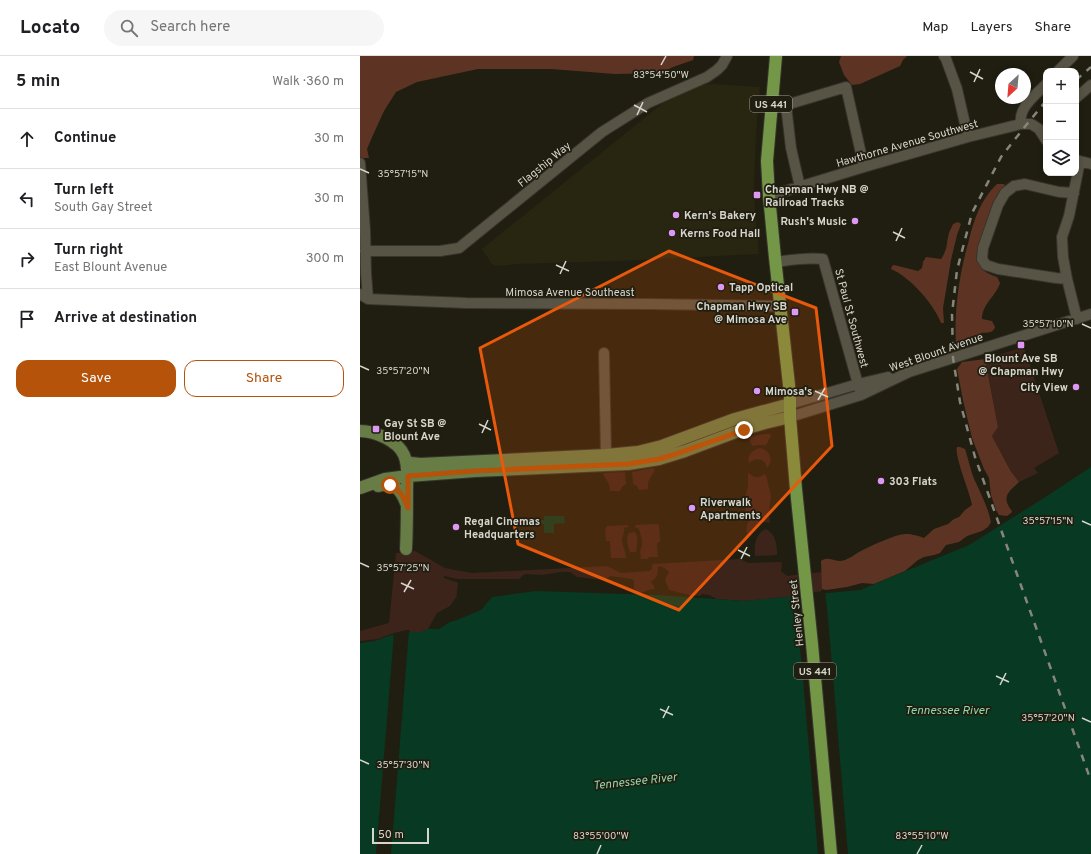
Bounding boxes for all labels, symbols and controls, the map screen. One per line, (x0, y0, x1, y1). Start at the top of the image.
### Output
search box (104, 10, 384, 46)
text: Locato (20, 16, 80, 40)
icon: search (118, 17, 140, 39)
text: Search here (150, 18, 230, 37)
text: Map (922, 19, 948, 36)
text: Layers (970, 19, 1012, 36)
text: Share (1034, 19, 1071, 36)
north arrow (995, 68, 1031, 104)
map controls (1043, 68, 1079, 176)
button: + (1043, 68, 1079, 104)
text: 83°54'50"W (633, 69, 689, 82)
text: 5 min (16, 71, 60, 93)
text: Walk · 360 m (272, 74, 344, 90)
road number: US 441 (750, 96, 792, 112)
button: − (1043, 104, 1079, 140)
street label: Hawthorne Avenue Southwest (835, 117, 980, 171)
icon: ahead (16, 128, 38, 150)
text: Continue (54, 129, 116, 148)
text: 30 m (314, 131, 344, 147)
street label: Flagship Way (515, 139, 574, 191)
button: layers (1043, 140, 1079, 176)
text: 35°57'15"N (378, 168, 428, 181)
text: Turn left (54, 181, 114, 200)
place label: Chapman Hwy NB @ Railroad Tracks (765, 183, 869, 210)
icon: left (16, 188, 38, 210)
marker: Chapman Hwy NB @ Railroad Tracks (752, 190, 762, 200)
text: 30 m (314, 191, 344, 207)
text: South Gay Street (54, 200, 153, 216)
place label: Kern's Bakery (684, 209, 756, 223)
marker: Kern's Bakery (671, 210, 681, 220)
place label: Rush's Music (780, 215, 847, 229)
marker: Rush's Music (850, 216, 860, 226)
place label: Kerns Food Hall (680, 227, 760, 241)
marker: Kerns Food Hall (667, 228, 677, 238)
text: Turn right (54, 241, 123, 260)
icon: right (16, 248, 38, 270)
text: 300 m (306, 251, 344, 267)
text: East Blount Avenue (54, 260, 167, 276)
street label: St Paul St Southwest (831, 267, 871, 369)
place label: Tapp Optical (729, 281, 793, 295)
marker: Tapp Optical (716, 282, 726, 292)
street label: Mimosa Avenue Southeast (505, 286, 635, 300)
place label: Chapman Hwy SB @ Mimosa Ave (696, 300, 787, 327)
marker: Chapman Hwy SB @ Mimosa Ave (790, 307, 800, 317)
icon: arrive (16, 308, 38, 330)
text: Arrive at destination (54, 309, 197, 328)
text: 35°57'10"N (1022, 318, 1074, 331)
street label: West Blount Avenue (888, 330, 985, 376)
marker: Blount Ave SB @ Chapman Hwy (1016, 340, 1026, 350)
place label: Blount Ave SB @ Chapman Hwy (978, 352, 1064, 379)
button: Save (16, 360, 176, 397)
button: Share (184, 360, 344, 397)
text: 35°57'20"N (376, 365, 430, 378)
place label: City View (1020, 381, 1068, 395)
marker: City View (1071, 382, 1081, 392)
place label: Mimosa's (765, 385, 812, 399)
marker: Mimosa's (752, 386, 762, 396)
place label: Gay St SB @ Blount Ave (384, 417, 447, 444)
route end (735, 421, 753, 439)
marker: Gay St SB @ Blount Ave (371, 424, 381, 434)
place label: 303 Flats (889, 475, 937, 489)
route start (381, 476, 399, 494)
marker: 303 Flats (876, 476, 886, 486)
place label: Riverwalk Apartments (700, 496, 761, 523)
marker: Riverwalk Apartments (687, 503, 697, 513)
place label: Regal Cinemas Headquarters (464, 515, 540, 542)
text: 35°57'15"N (1023, 515, 1073, 528)
marker: Regal Cinemas Headquarters (451, 522, 461, 532)
text: 35°57'25"N (376, 562, 430, 575)
street label: Henley Street (787, 579, 807, 647)
road number: US 441 (794, 663, 836, 679)
water label: Tennessee River (905, 703, 991, 719)
text: 35°57'20"N (1021, 712, 1075, 725)
text: 35°57'30"N (376, 759, 430, 772)
water label: Tennessee River (592, 769, 679, 794)
scale bar (372, 826, 429, 845)
text: 50 m (378, 828, 404, 842)
text: 83°55'00"W (573, 830, 629, 843)
text: 83°55'10"W (895, 830, 949, 843)

